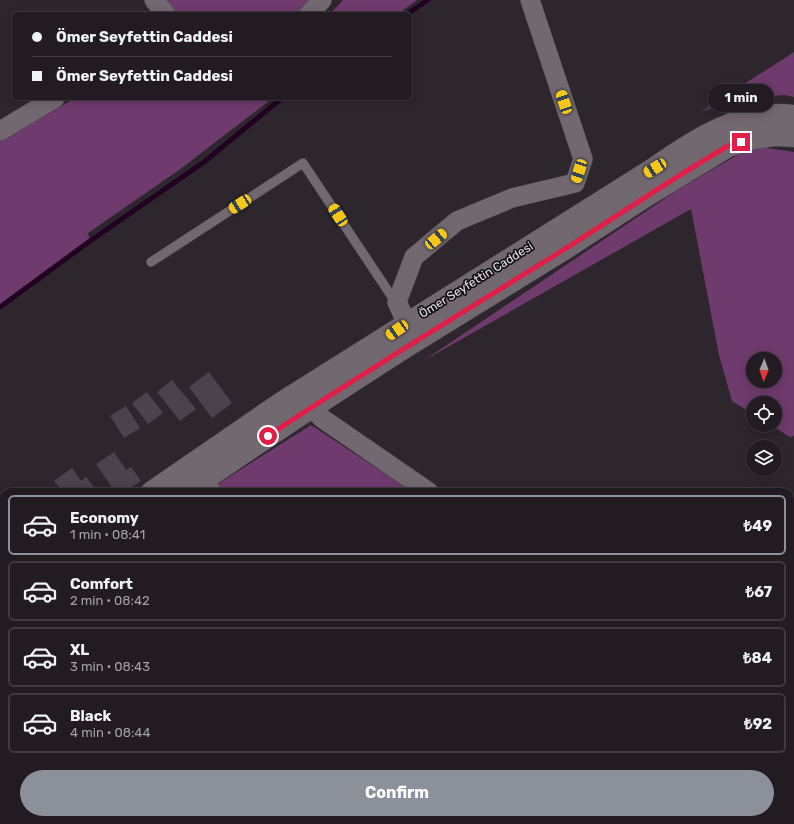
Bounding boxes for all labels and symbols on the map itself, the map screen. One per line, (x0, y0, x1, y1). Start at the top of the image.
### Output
callout: 1 min (708, 84, 774, 112)
car (555, 89, 573, 115)
route end (732, 133, 750, 151)
car (642, 157, 668, 179)
car (570, 158, 588, 184)
car (227, 192, 253, 216)
car (326, 202, 350, 228)
car (423, 227, 449, 251)
street label: Ömer Seyfettin Caddesi (416, 239, 536, 321)
car (384, 318, 410, 342)
north arrow (746, 352, 782, 388)
route start (259, 427, 277, 445)

